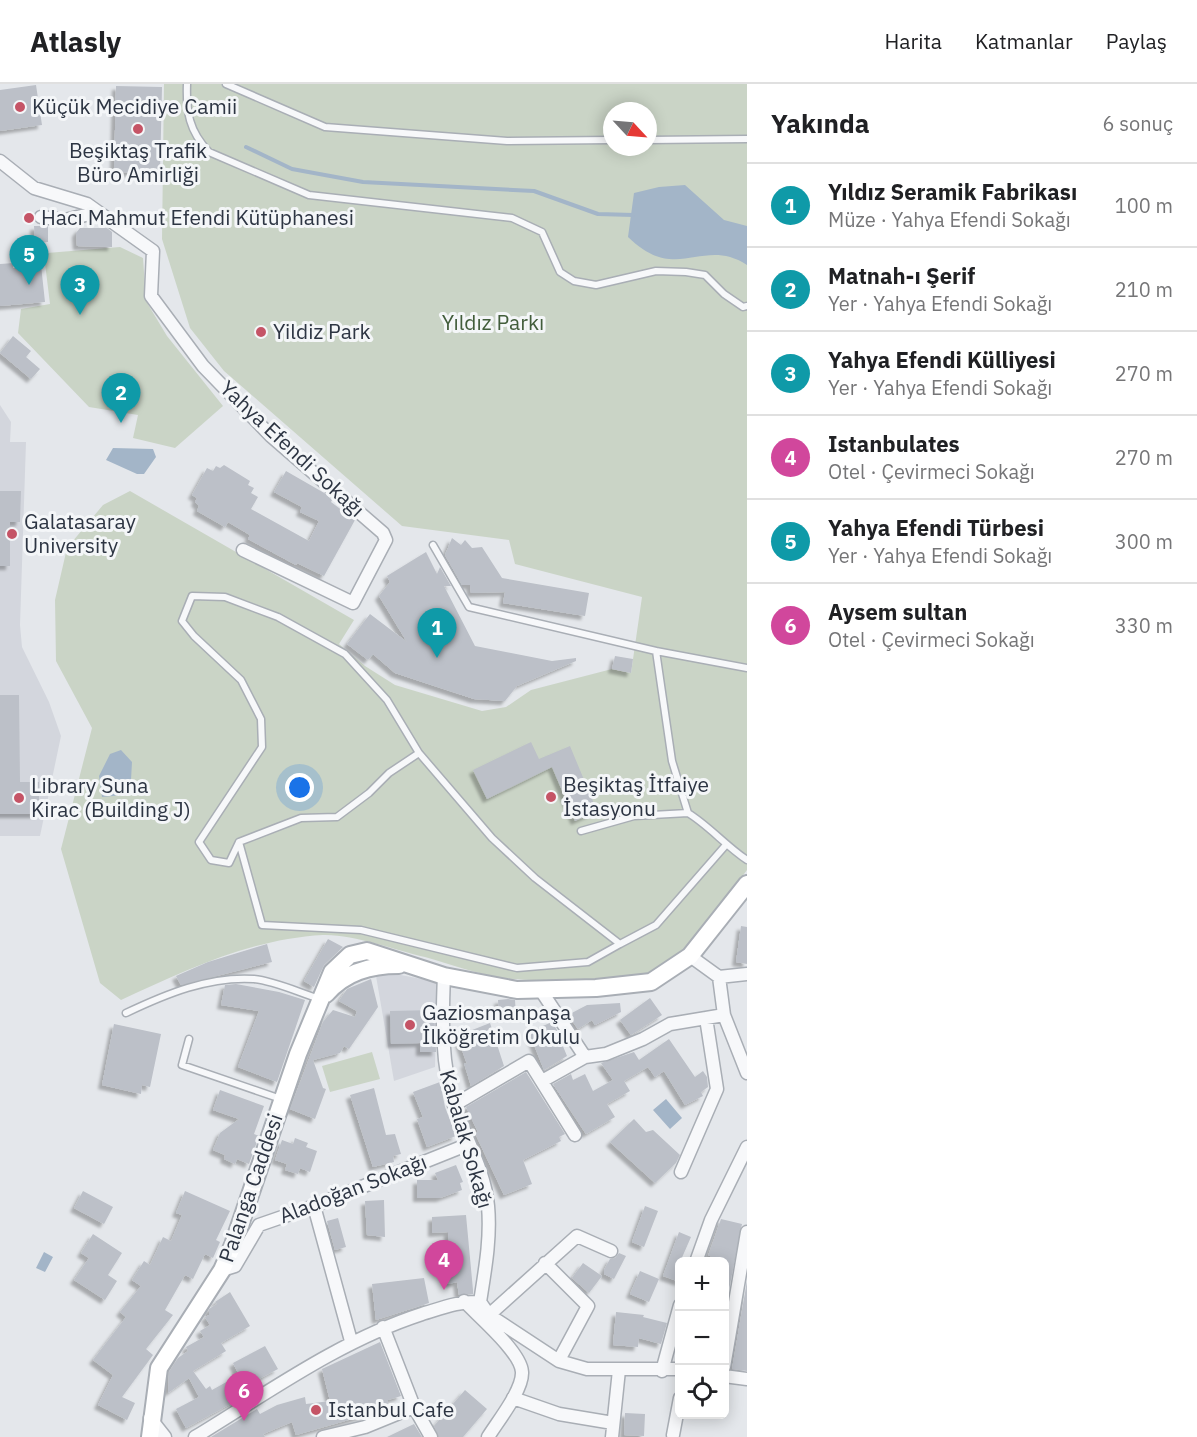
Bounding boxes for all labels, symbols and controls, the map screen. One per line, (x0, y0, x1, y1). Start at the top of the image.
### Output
text: Atlasly (30, 23, 121, 60)
text: Harita (884, 27, 942, 55)
text: Katmanlar (975, 27, 1073, 55)
text: Paylaş (1106, 27, 1167, 55)
place label: Küçük Mecidiye Camii (32, 92, 237, 120)
marker: Küçük Mecidiye Camii (13, 100, 27, 114)
north arrow (603, 102, 657, 156)
text: Yakında (771, 106, 870, 140)
text: 6 sonuç (1103, 110, 1173, 137)
marker: Beşiktaş Trafik Büro Amirliği (131, 122, 145, 136)
place label: Beşiktaş Trafik Büro Amirliği (69, 136, 207, 188)
text: Yıldız Seramik Fabrikası (828, 177, 1077, 206)
text: 1 (785, 192, 797, 219)
text: 100 m (1115, 192, 1173, 219)
place label: Hacı Mahmut Efendi Kütüphanesi (41, 203, 354, 231)
text: Müze · Yahya Efendi Sokağı (828, 206, 1071, 233)
marker: Hacı Mahmut Efendi Kütüphanesi (22, 211, 36, 225)
pin: 5 (9, 236, 48, 285)
text: Matnah-ı Şerif (828, 261, 975, 290)
pin: 3 (60, 266, 100, 315)
text: 2 (785, 276, 797, 303)
text: 210 m (1115, 276, 1173, 303)
text: Yer · Yahya Efendi Sokağı (828, 290, 1052, 317)
park label: Yıldız Parkı (442, 308, 544, 336)
place label: Yildiz Park (273, 317, 371, 345)
marker: Yildiz Park (254, 325, 268, 339)
text: Yahya Efendi Külliyesi (828, 345, 1056, 374)
text: 3 (785, 360, 797, 387)
text: 270 m (1115, 360, 1173, 387)
pin: 2 (102, 374, 140, 423)
street label: Yahya Efendi Sokağı (214, 374, 371, 523)
text: Yer · Yahya Efendi Sokağı (828, 374, 1052, 401)
text: Istanbulates (828, 429, 960, 458)
text: 4 (785, 444, 797, 471)
text: 270 m (1115, 444, 1173, 471)
text: Otel · Çevirmeci Sokağı (828, 458, 1035, 485)
place label: Galatasaray University (24, 507, 136, 559)
text: Yahya Efendi Türbesi (828, 513, 1044, 542)
marker: Galatasaray University (5, 527, 19, 541)
text: 5 (785, 528, 797, 555)
text: 300 m (1115, 528, 1173, 555)
text: Yer · Yahya Efendi Sokağı (828, 542, 1052, 569)
text: Aysem sultan (828, 597, 967, 626)
pin: 1 (418, 608, 456, 658)
text: 6 (785, 612, 797, 639)
text: 330 m (1115, 612, 1173, 639)
text: Otel · Çevirmeci Sokağı (828, 626, 1035, 653)
place label: Beşiktaş İtfaiye İstasyonu (563, 770, 709, 822)
place label: Library Suna Kirac (Building J) (31, 771, 191, 823)
your location (285, 773, 314, 802)
marker: Beşiktaş İtfaiye İstasyonu (544, 790, 558, 804)
marker: Library Suna Kirac (Building J) (12, 791, 26, 805)
place label: Gaziosmanpaşa İlköğretim Okulu (422, 998, 580, 1050)
marker: Gaziosmanpaşa İlköğretim Okulu (403, 1018, 417, 1032)
street label: Kabalak Sokağı (434, 1066, 500, 1211)
street label: Palanga Caddesi (212, 1110, 289, 1266)
street label: Aladoğan Sokağı (275, 1147, 431, 1229)
pin: 4 (424, 1240, 464, 1290)
map controls (675, 1257, 729, 1419)
button: + (675, 1257, 729, 1311)
button: − (675, 1311, 729, 1365)
button: locate (675, 1365, 729, 1419)
pin: 6 (224, 1372, 264, 1421)
place label: Istanbul Cafe (328, 1395, 454, 1423)
marker: Istanbul Cafe (309, 1403, 323, 1417)

